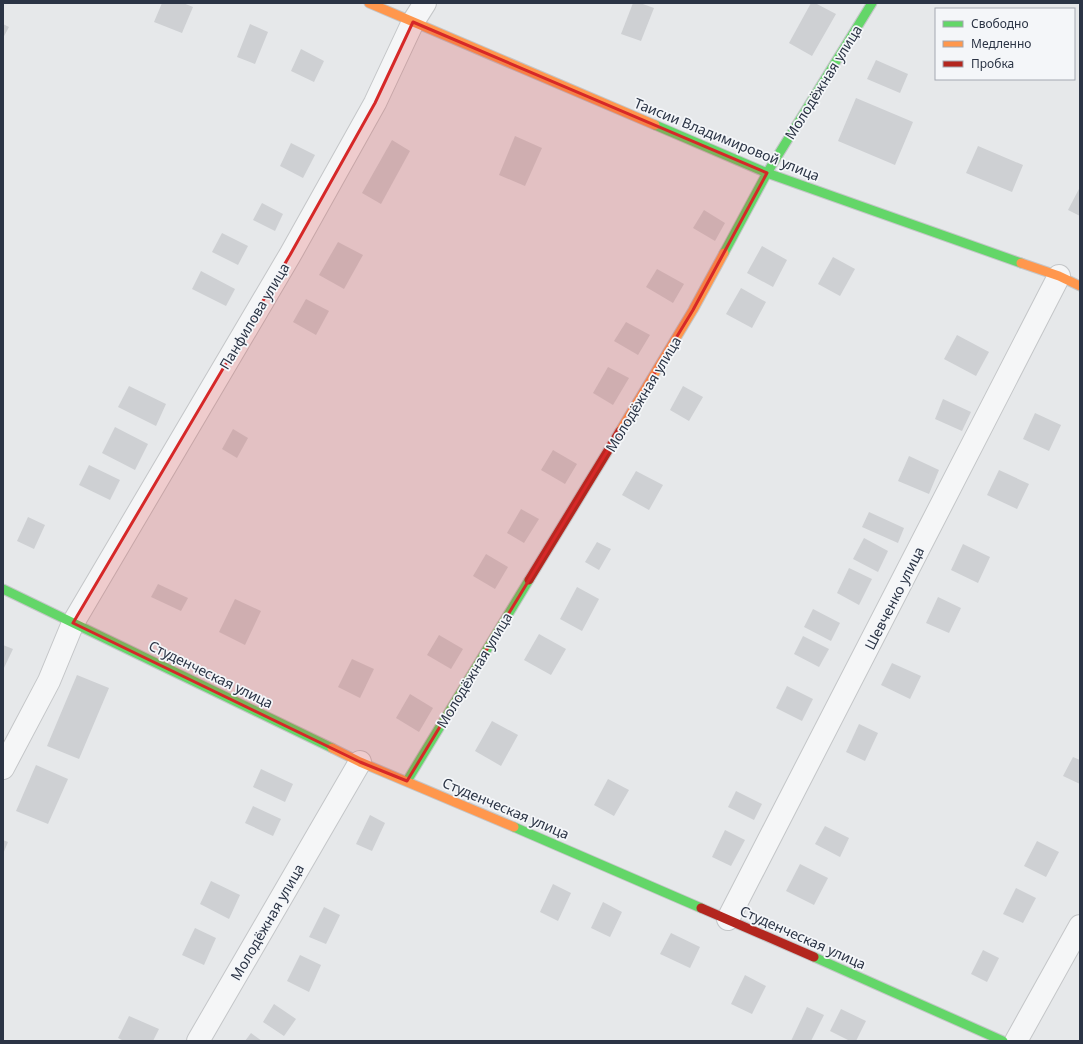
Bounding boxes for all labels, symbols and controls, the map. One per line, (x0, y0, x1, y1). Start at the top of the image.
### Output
legend (935, 8, 1075, 80)
text: Свободно (971, 15, 1029, 32)
street label: Молодёжная улица (780, 21, 866, 143)
text: Медленно (971, 35, 1031, 52)
text: Пробка (971, 55, 1014, 72)
street label: Таисии Владимировой улица (631, 93, 823, 185)
street label: Панфилова улица (215, 259, 293, 373)
street label: Молодёжная улица (601, 333, 685, 455)
street label: Шевченко улица (860, 543, 928, 653)
street label: Молодёжная улица (432, 609, 516, 731)
street label: Студенческая улица (146, 636, 276, 712)
street label: Студенческая улица (440, 773, 572, 843)
street label: Молодёжная улица (226, 860, 308, 984)
street label: Студенческая улица (737, 901, 869, 973)

